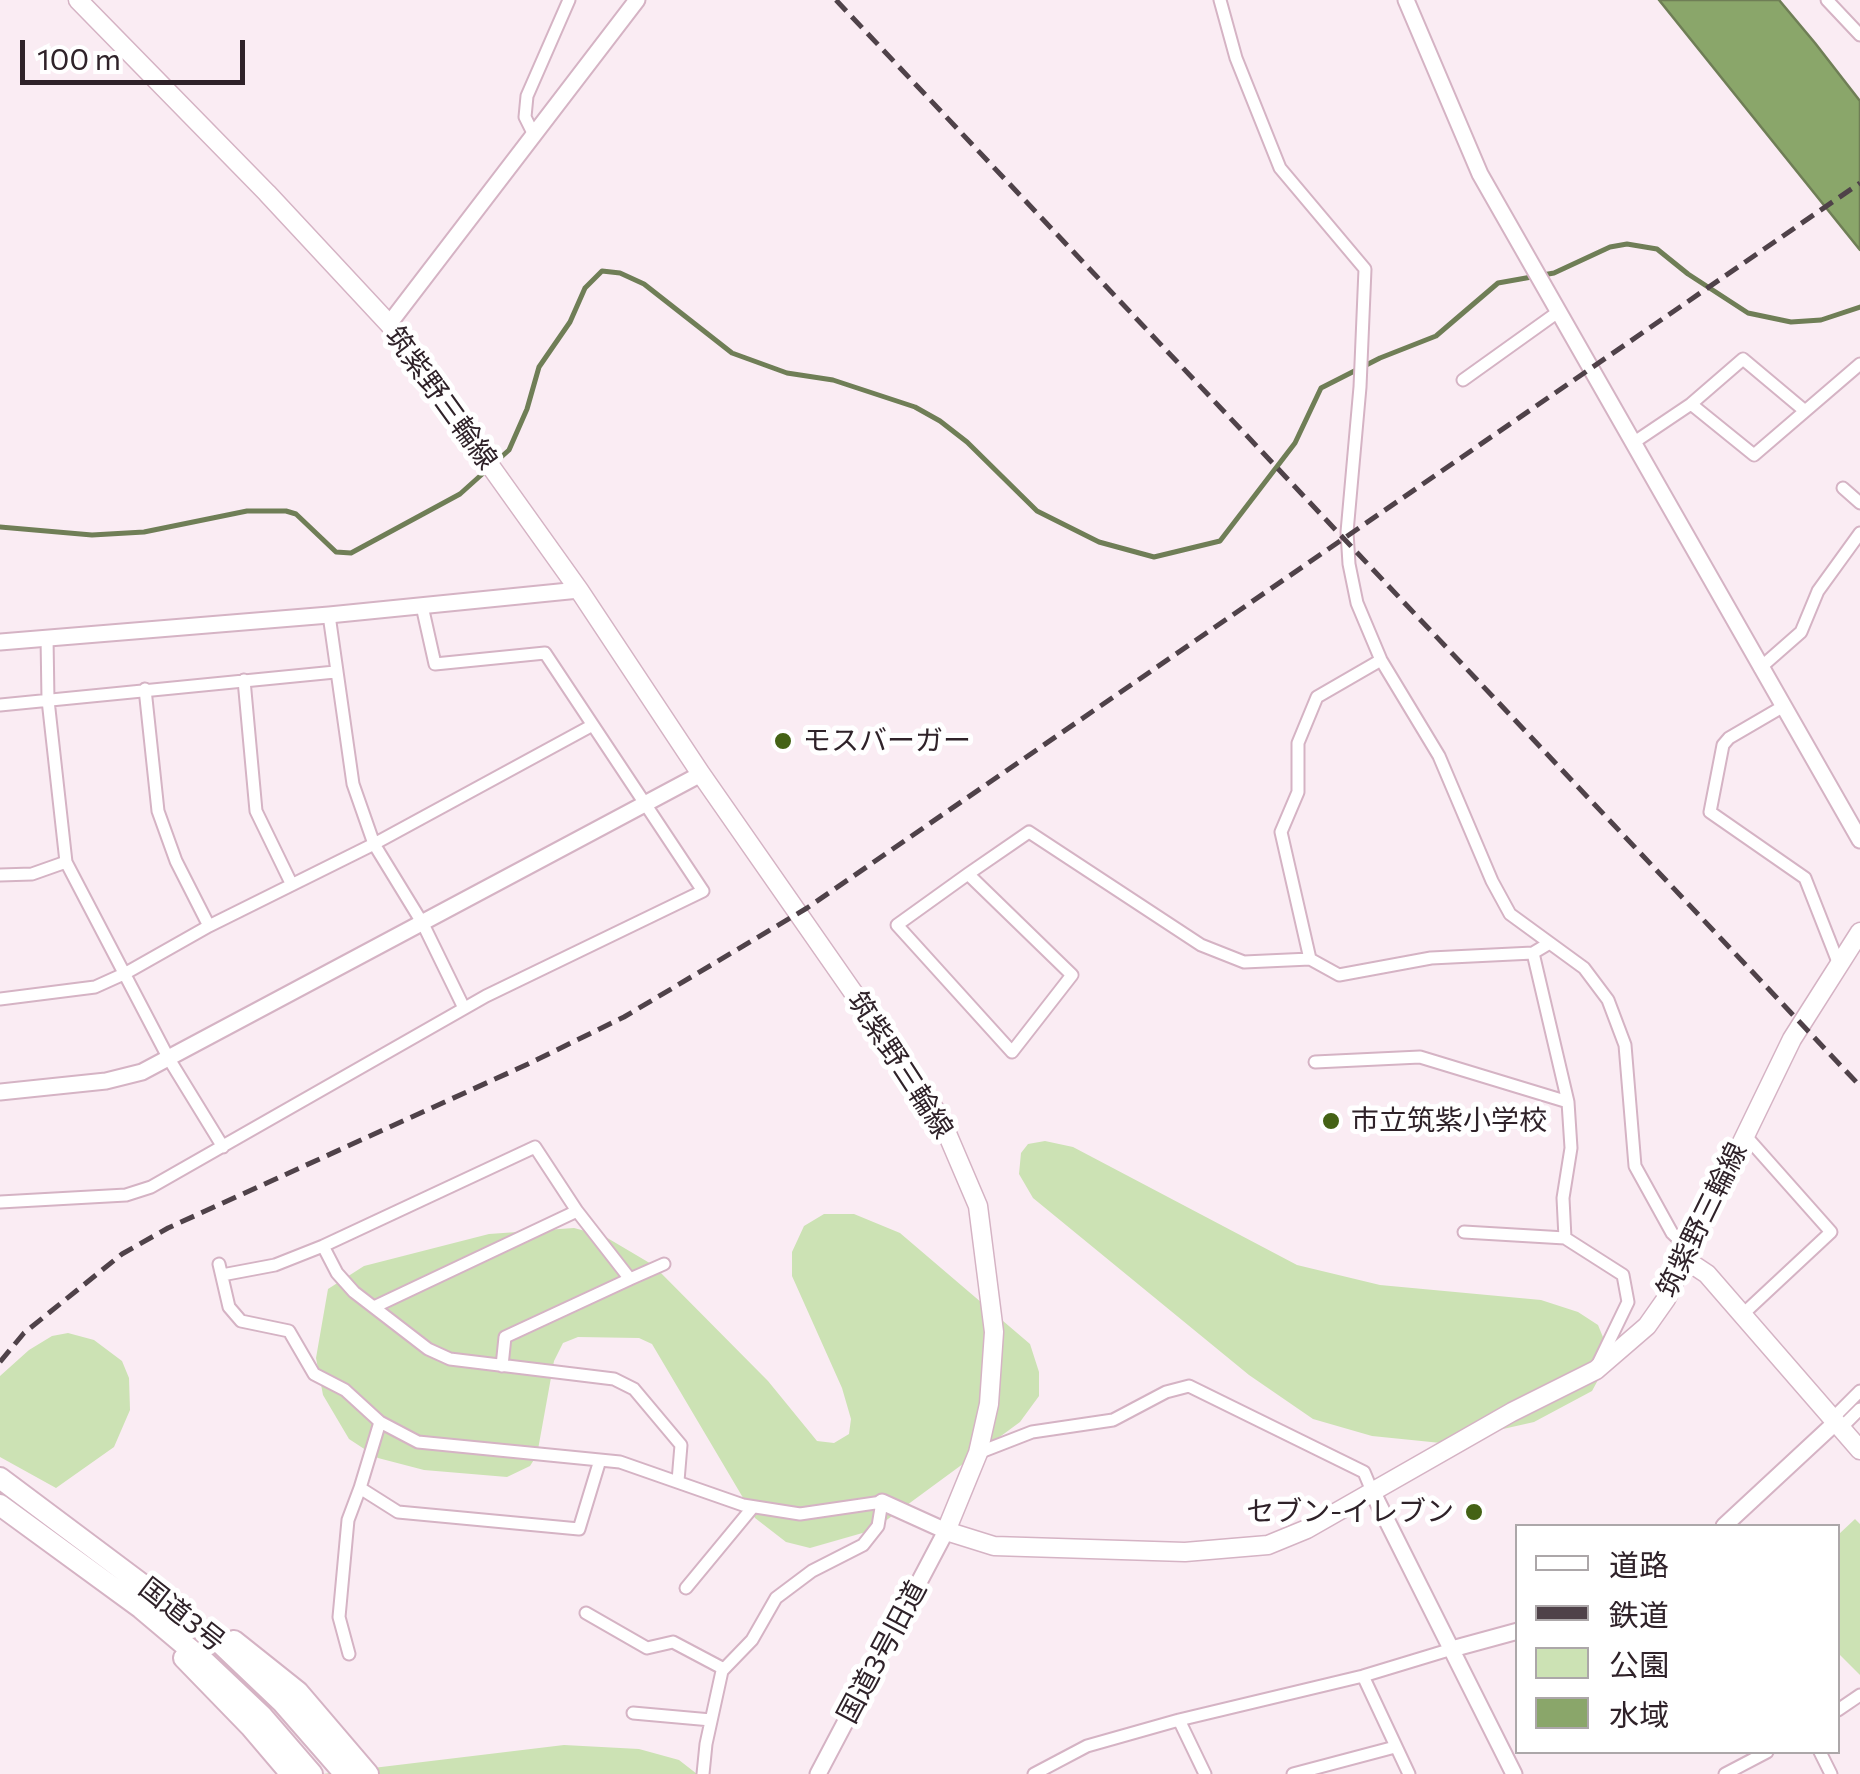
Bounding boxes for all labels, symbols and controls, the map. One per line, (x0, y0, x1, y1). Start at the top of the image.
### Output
scale bar (25, 20, 250, 82)
text: 100 m (37, 39, 121, 76)
street label: 筑紫野三輪線 (378, 320, 504, 476)
place label: モスバーガー (803, 724, 971, 758)
marker: モスバーガー (772, 730, 794, 752)
street label: 筑紫野三輪線 (840, 985, 960, 1145)
place label: 市立筑紫小学校 (1351, 1104, 1547, 1138)
marker: 市立筑紫小学校 (1320, 1110, 1342, 1132)
street label: 筑紫野三輪線 (1650, 1137, 1754, 1303)
place label: セブン-イレブン (1246, 1495, 1454, 1529)
marker: セブン-イレブン (1463, 1501, 1485, 1523)
legend (1515, 1524, 1840, 1754)
text: 道路 (1609, 1545, 1669, 1582)
street label: 国道3号 (132, 1571, 232, 1659)
street label: 国道3号旧道 (831, 1575, 933, 1729)
text: 鉄道 (1609, 1595, 1669, 1632)
text: 公園 (1609, 1645, 1669, 1682)
text: 水域 (1609, 1695, 1669, 1732)

